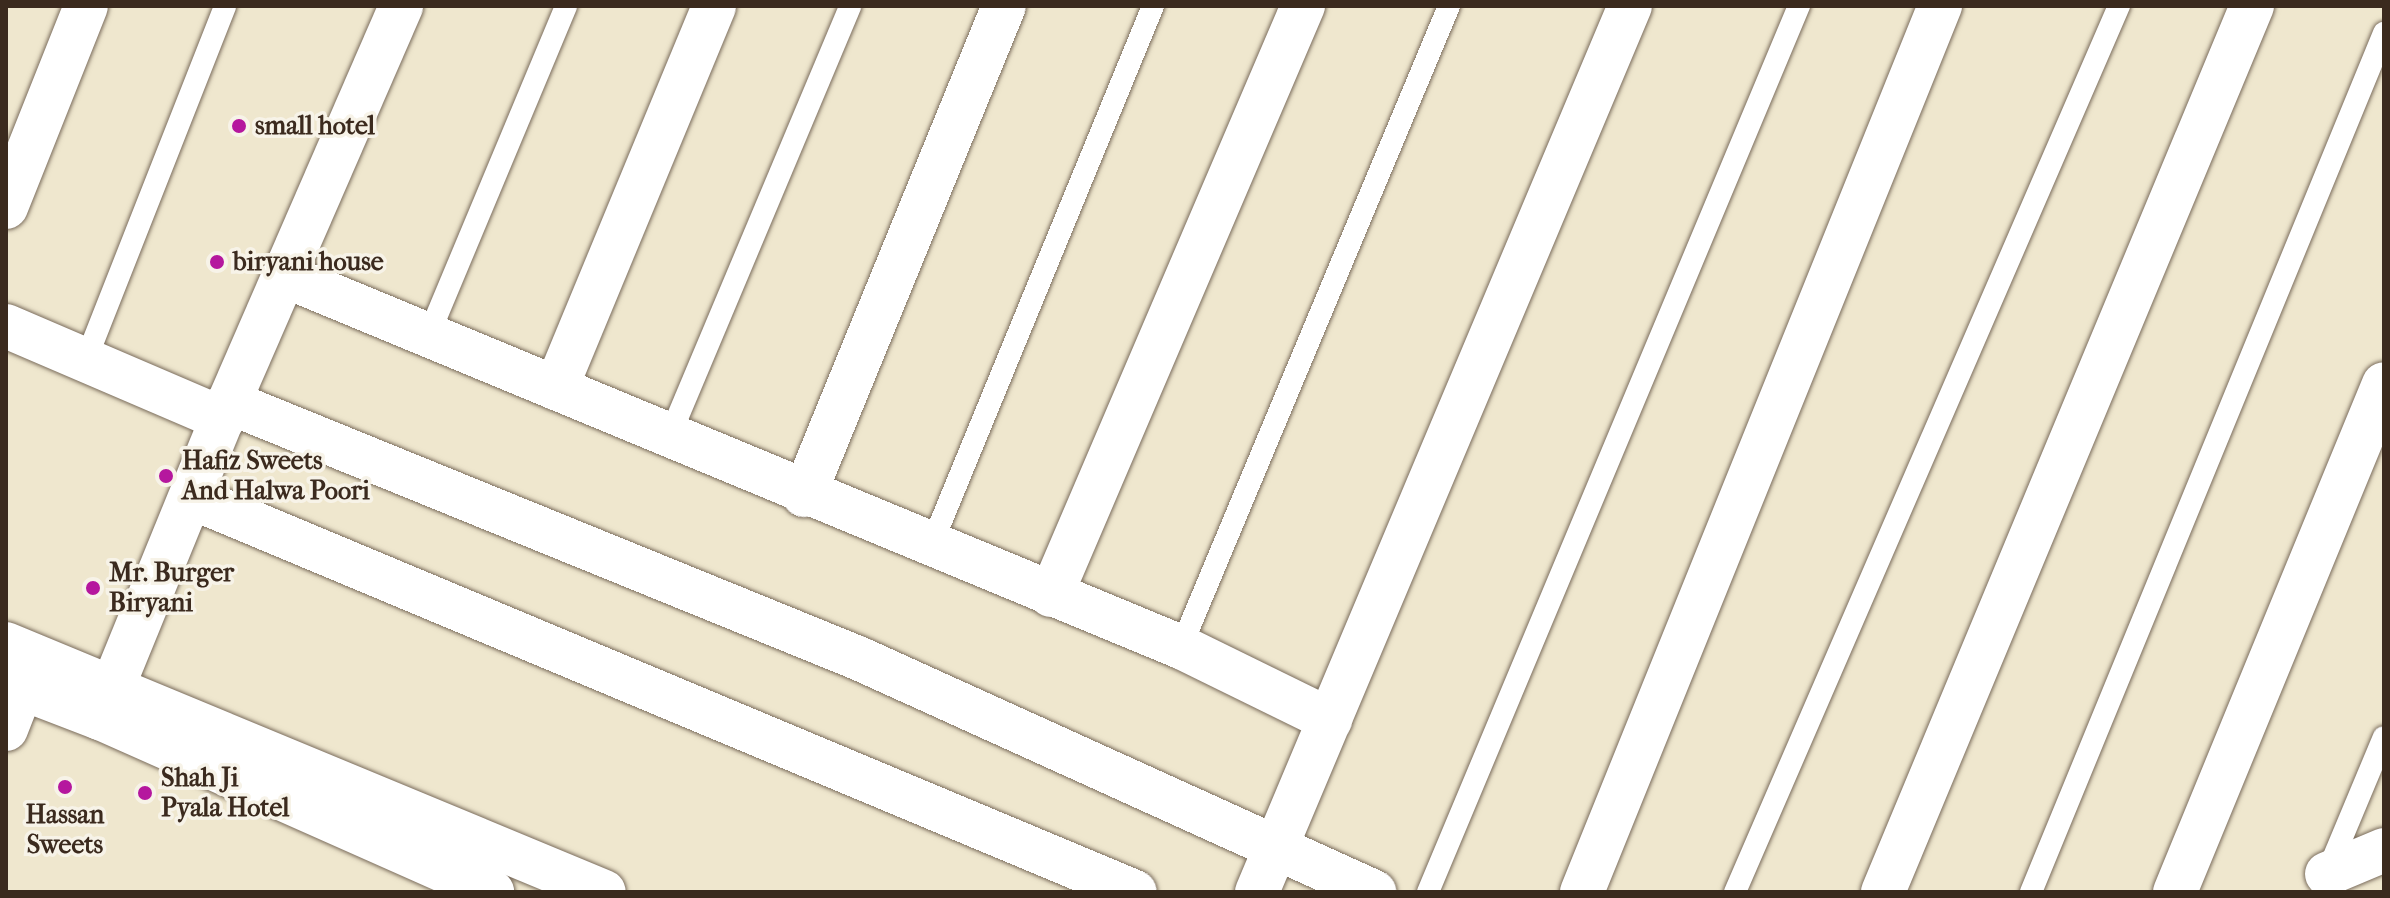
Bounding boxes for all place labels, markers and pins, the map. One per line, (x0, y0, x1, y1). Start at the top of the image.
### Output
place label: small hotel (255, 110, 375, 142)
marker: small hotel (230, 117, 248, 135)
place label: biryani house (233, 246, 384, 278)
marker: biryani house (208, 253, 226, 271)
place label: Hafiz Sweets And Halwa Poori (182, 445, 370, 506)
marker: Hafiz Sweets And Halwa Poori (157, 467, 175, 485)
place label: Mr. Burger Biryani (109, 557, 234, 618)
marker: Mr. Burger Biryani (84, 579, 102, 597)
place label: Shah Ji Pyala Hotel (161, 762, 290, 824)
marker: Hassan Sweets (56, 778, 74, 796)
marker: Shah Ji Pyala Hotel (136, 784, 154, 802)
place label: Hassan Sweets (26, 799, 104, 860)

